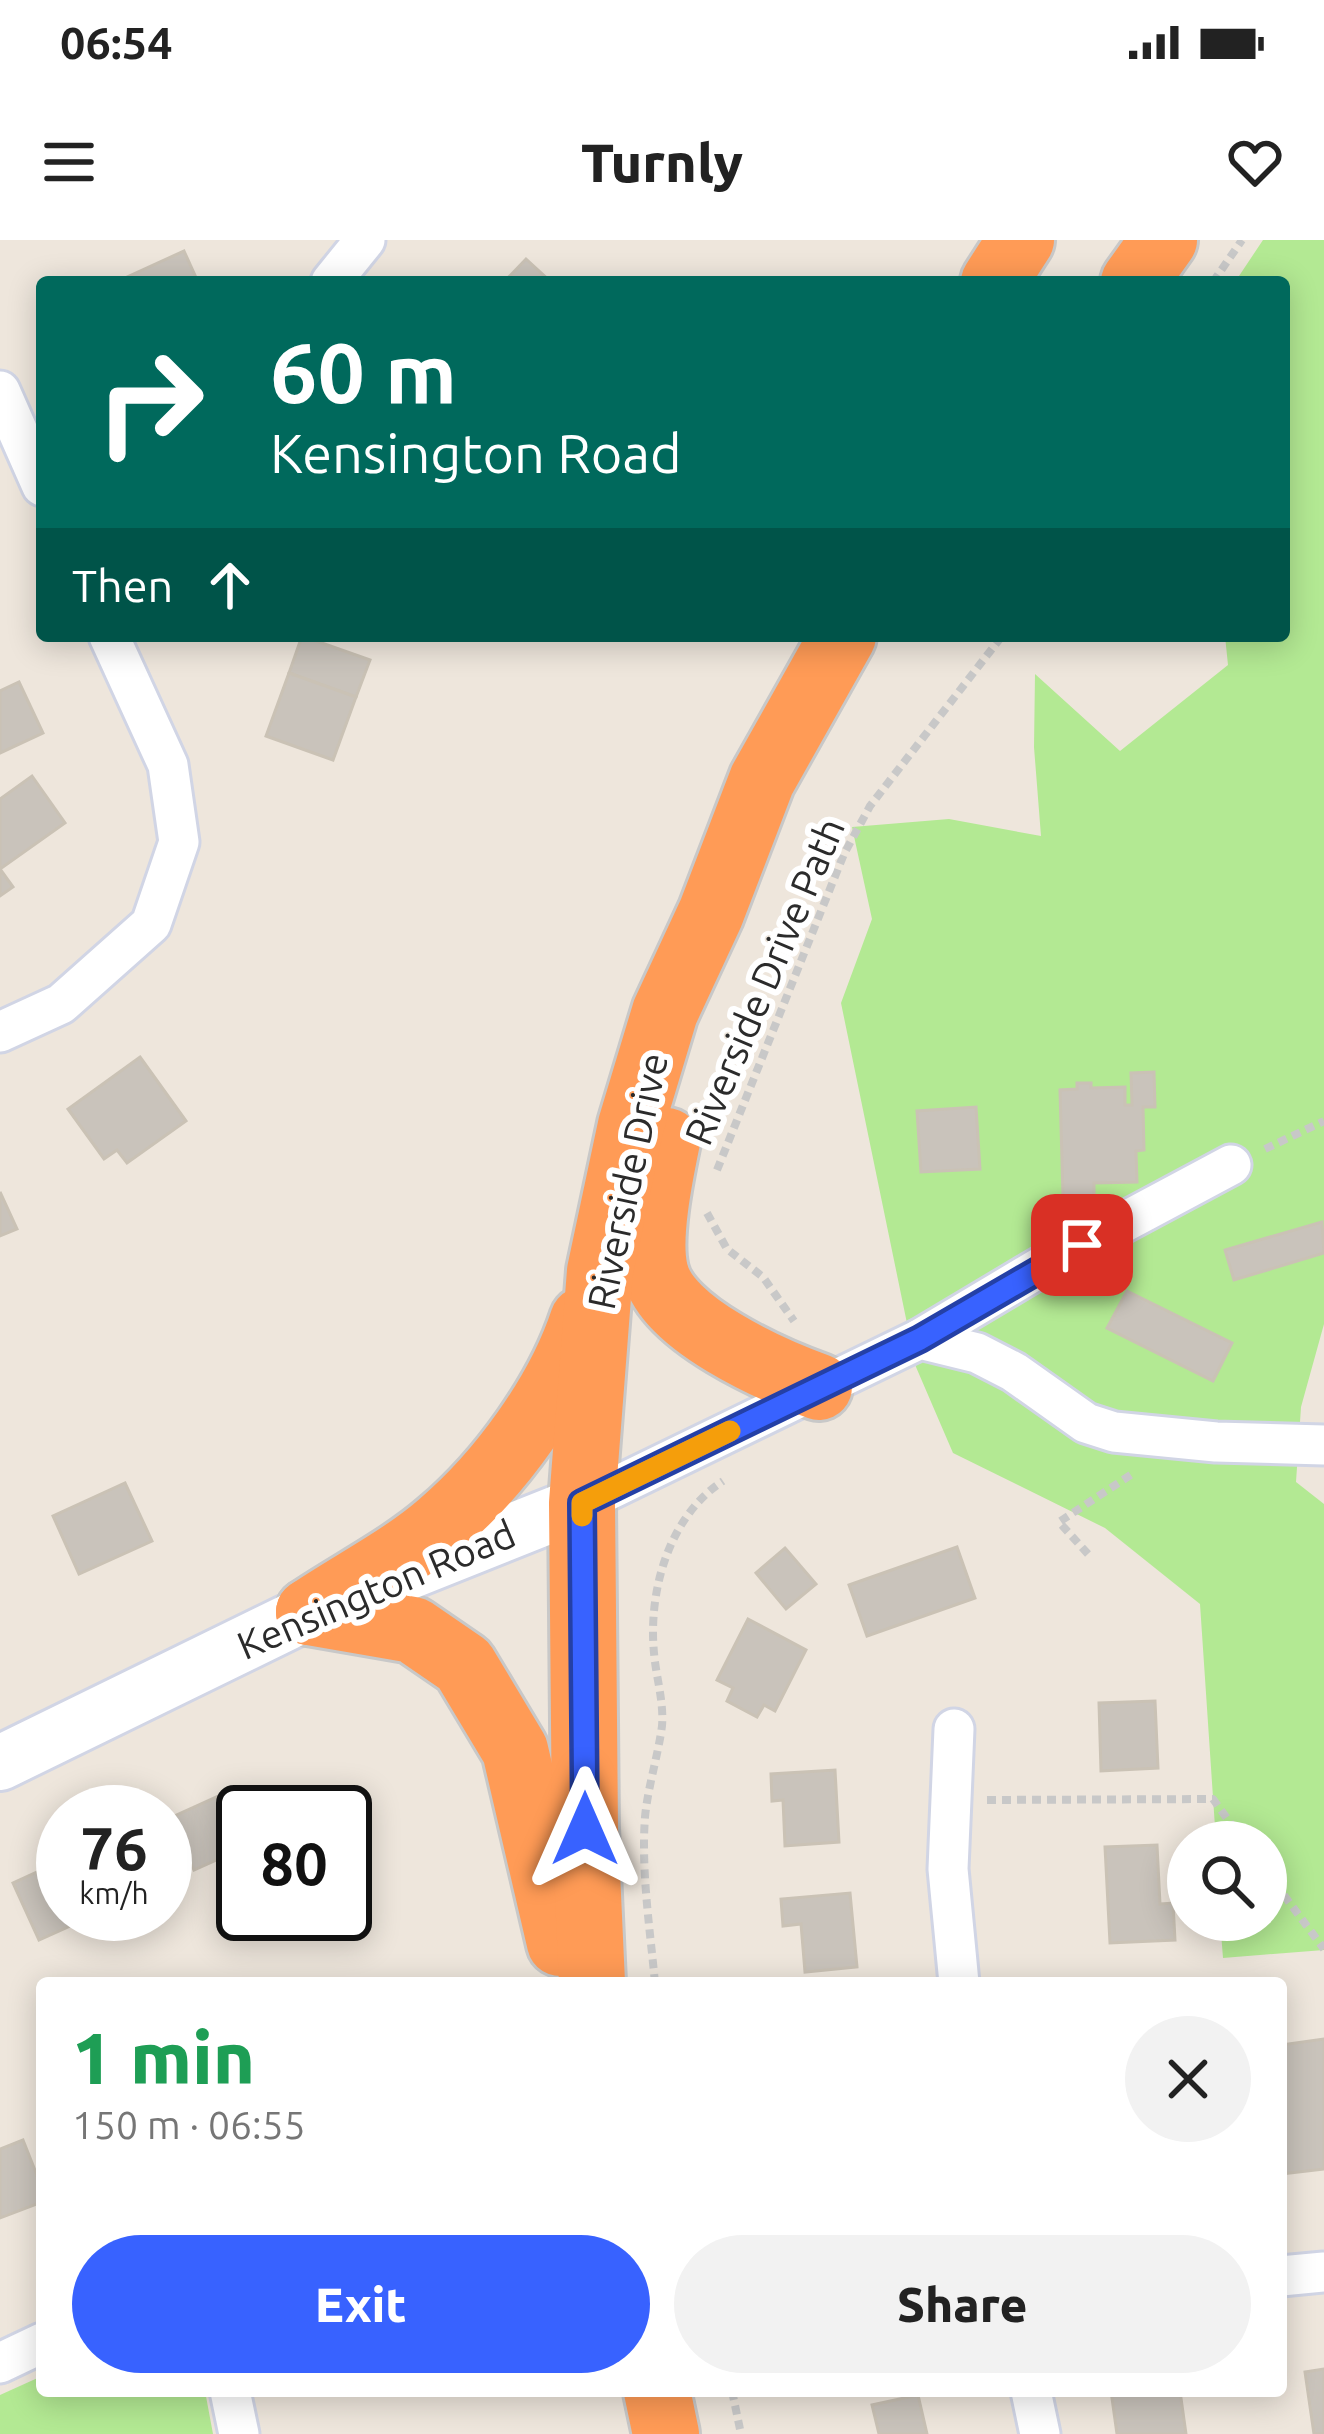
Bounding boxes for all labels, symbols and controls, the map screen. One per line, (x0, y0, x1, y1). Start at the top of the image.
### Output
text: 06:54 (60, 17, 173, 68)
icon: menu (36, 129, 102, 195)
icon: heart (1222, 129, 1288, 195)
text: Turnly (581, 132, 743, 192)
icon: right (72, 324, 228, 480)
text: 60 m (270, 325, 457, 419)
text: Kensington Road (270, 423, 682, 483)
icon: ahead (197, 552, 263, 618)
text: Then (72, 560, 173, 611)
street label: Riverside Drive Path (676, 811, 852, 1151)
street label: Riverside Drive (579, 1049, 675, 1313)
pin (1031, 1194, 1133, 1296)
icon: arrive (1049, 1212, 1115, 1278)
street label: Kensington Road (231, 1511, 521, 1667)
position arrow (522, 1766, 648, 1892)
speed limit sign: 80 (216, 1785, 372, 1941)
text: 76 (80, 1814, 148, 1881)
map controls (1167, 1821, 1287, 1941)
button: search (1167, 1821, 1287, 1941)
text: km/h (79, 1876, 149, 1910)
button: close (1125, 2016, 1251, 2142)
text: 1 min (72, 2017, 255, 2098)
text: 150 m · 06:55 (72, 2103, 306, 2146)
button: Exit (72, 2235, 650, 2373)
button: Share (674, 2235, 1251, 2373)

